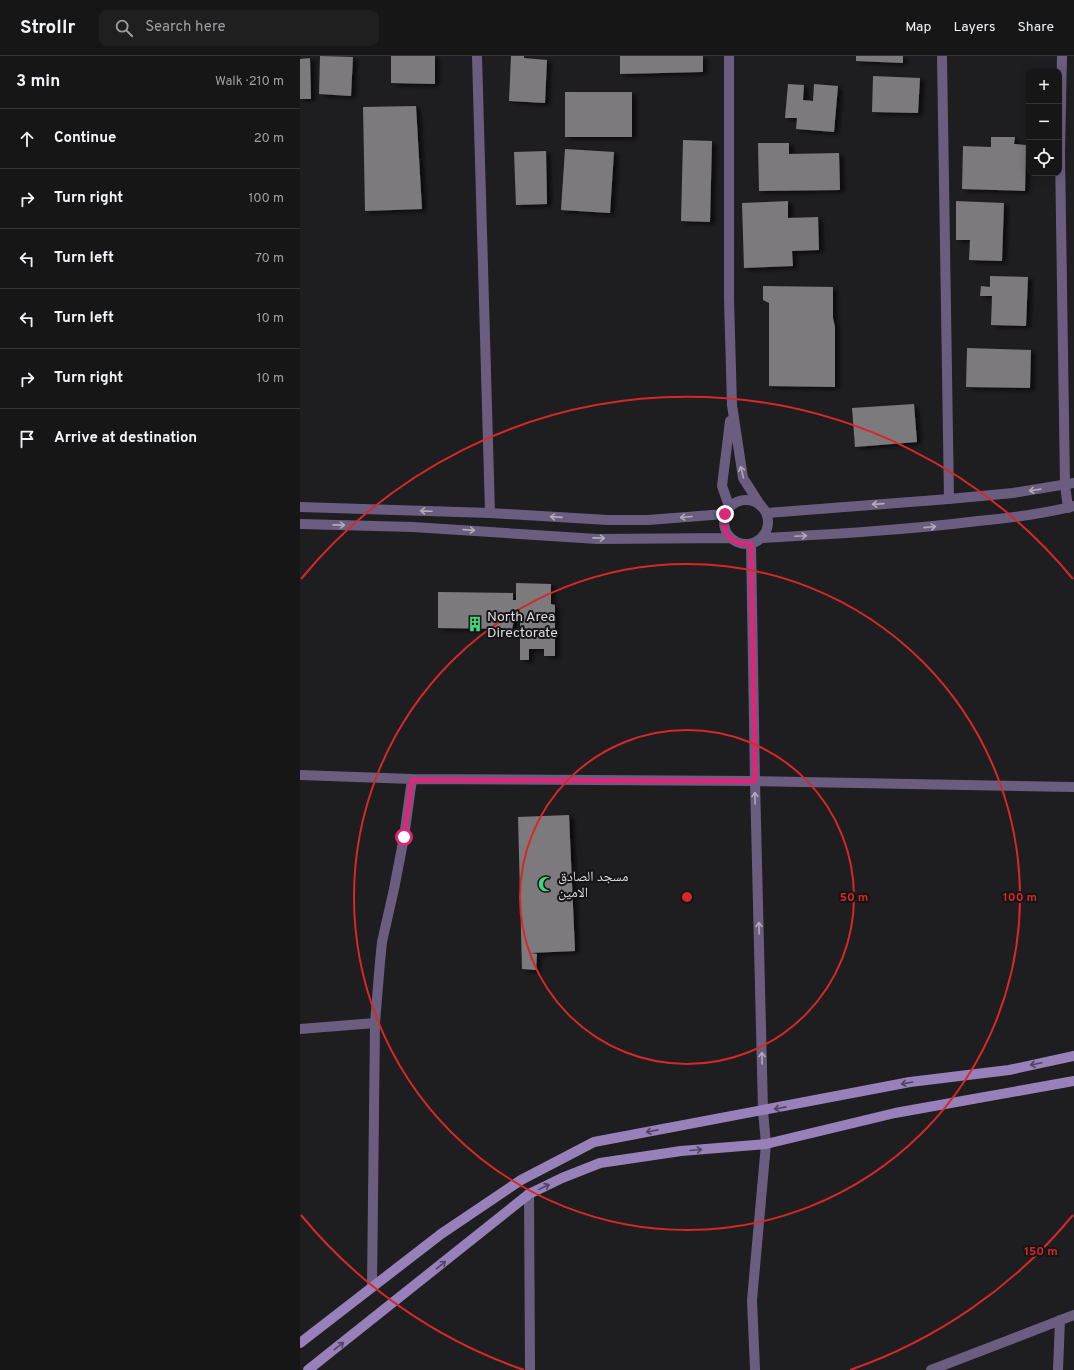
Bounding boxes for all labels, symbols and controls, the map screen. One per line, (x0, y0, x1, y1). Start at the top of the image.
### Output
search box (99, 10, 379, 46)
text: Strollr (20, 16, 75, 40)
icon: search (113, 17, 135, 39)
text: Search here (145, 18, 225, 37)
text: Map (905, 19, 931, 36)
text: Layers (953, 19, 995, 36)
text: Share (1017, 19, 1054, 36)
map controls (1026, 68, 1062, 176)
button: + (1026, 68, 1062, 104)
text: 3 min (16, 71, 60, 93)
text: Walk · 210 m (215, 74, 284, 90)
button: − (1026, 104, 1062, 140)
icon: ahead (16, 128, 38, 150)
text: Continue (54, 129, 116, 148)
text: 20 m (254, 131, 284, 147)
button: locate (1026, 140, 1062, 176)
icon: right (16, 188, 38, 210)
text: Turn right (54, 189, 123, 208)
text: 100 m (248, 191, 284, 207)
icon: left (16, 248, 38, 270)
text: Turn left (54, 249, 114, 268)
text: 70 m (255, 251, 284, 267)
icon: left (16, 308, 38, 330)
text: Turn left (54, 309, 114, 328)
text: 10 m (257, 311, 284, 327)
icon: right (16, 368, 38, 390)
text: Turn right (54, 369, 123, 388)
text: 10 m (257, 371, 284, 387)
icon: arrive (16, 428, 38, 450)
text: Arrive at destination (54, 429, 197, 448)
one-way arrow (738, 466, 746, 479)
one-way arrow (1029, 486, 1042, 494)
one-way arrow (872, 501, 885, 508)
route end (716, 505, 734, 523)
one-way arrow (420, 507, 433, 515)
one-way arrow (680, 513, 693, 521)
one-way arrow (550, 514, 563, 521)
one-way arrow (332, 521, 345, 529)
one-way arrow (923, 523, 936, 530)
one-way arrow (462, 527, 475, 534)
one-way arrow (794, 532, 807, 539)
one-way arrow (592, 535, 605, 542)
place label: North Area Directorate (487, 609, 558, 642)
building icon: North Area Directorate (466, 615, 484, 633)
one-way arrow (751, 792, 759, 805)
route start (395, 828, 413, 846)
place label: مسجد الصادق الامين (558, 869, 629, 902)
mosque icon: مسجد الصادق الامين (537, 875, 555, 893)
centre of rings (680, 890, 694, 904)
text: 50 m (840, 890, 868, 906)
text: 100 m (1003, 890, 1037, 906)
one-way arrow (755, 922, 762, 935)
one-way arrow (758, 1052, 766, 1065)
one-way arrow (1030, 1060, 1043, 1068)
one-way arrow (901, 1079, 914, 1087)
one-way arrow (773, 1104, 786, 1112)
one-way arrow (646, 1127, 659, 1135)
one-way arrow (689, 1146, 702, 1154)
one-way arrow (537, 1182, 549, 1190)
text: 150 m (1024, 1244, 1058, 1260)
one-way arrow (435, 1261, 446, 1270)
one-way arrow (333, 1341, 344, 1350)

